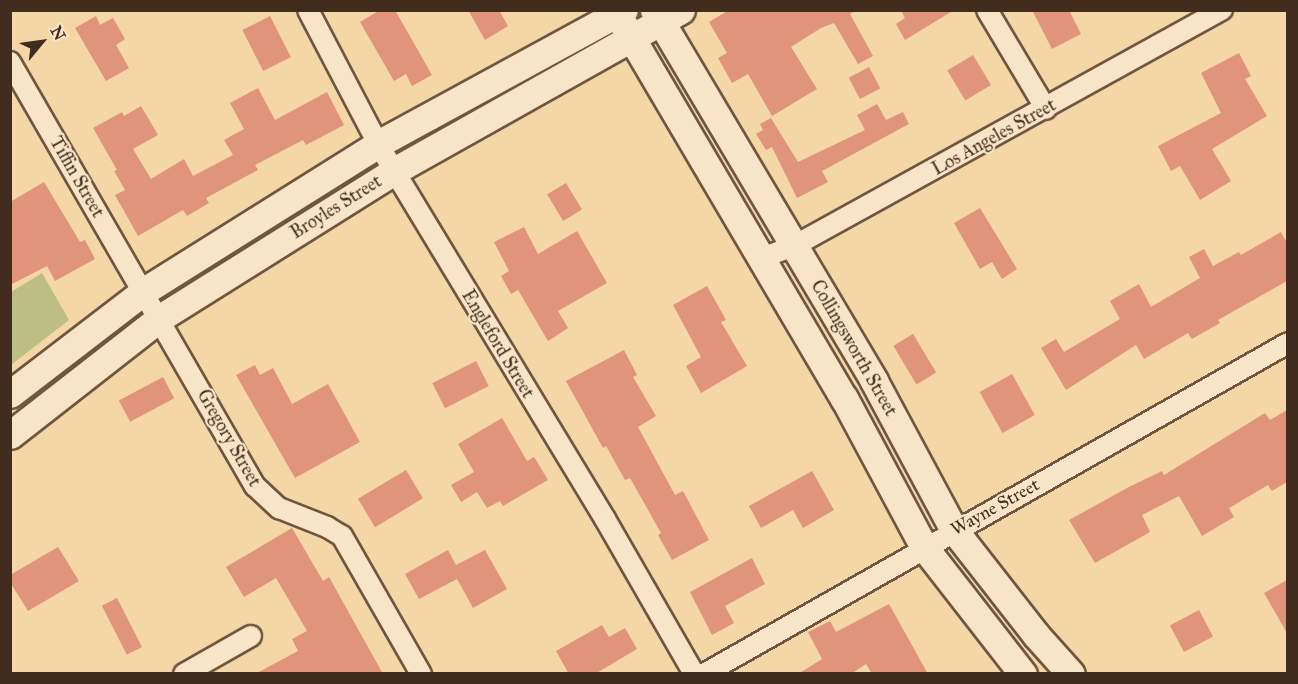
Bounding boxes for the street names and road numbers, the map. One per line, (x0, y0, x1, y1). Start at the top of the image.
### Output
street label: Los Angeles Street (928, 94, 1060, 180)
street label: Tiffin Street (45, 133, 109, 221)
street label: Broyles Street (286, 170, 386, 244)
street label: Collingsworth Street (806, 276, 902, 420)
street label: Engleford Street (457, 286, 539, 402)
street label: Gregory Street (192, 386, 266, 490)
street label: Wayne Street (947, 474, 1043, 540)

